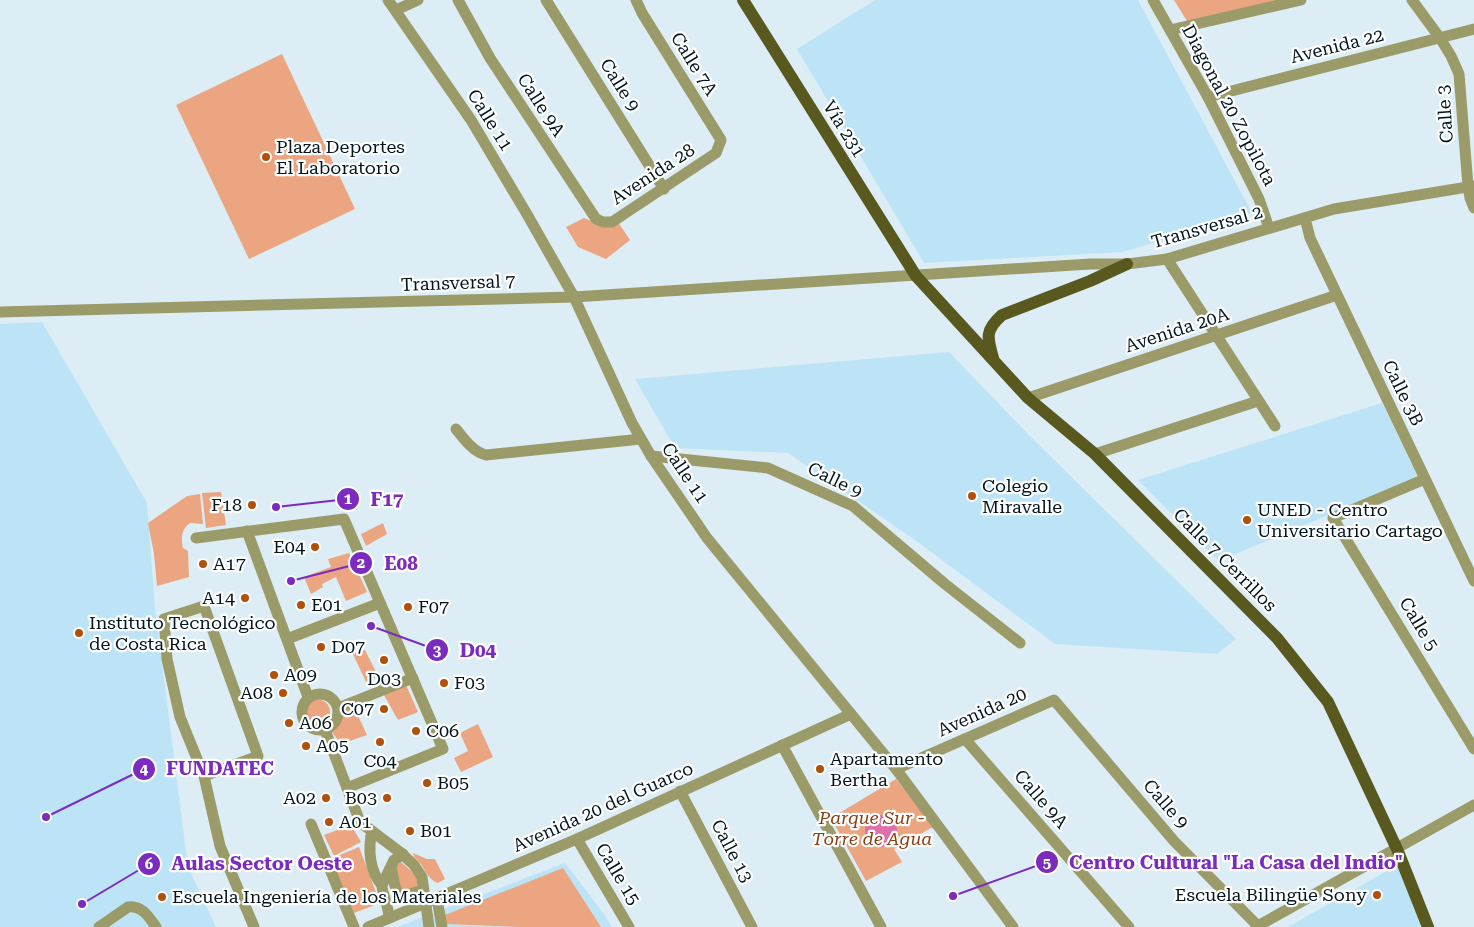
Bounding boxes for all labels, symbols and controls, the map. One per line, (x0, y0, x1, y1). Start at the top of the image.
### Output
street label: Diagonal 20 Zopilota (1178, 21, 1281, 189)
street label: Avenida 22 (1288, 24, 1386, 67)
street label: Calle 7A (667, 28, 722, 100)
street label: Calle 9 (596, 54, 645, 115)
street label: Calle 9A (513, 69, 570, 141)
street label: Calle 3 (1432, 84, 1457, 144)
street label: Calle 11 (463, 85, 517, 154)
street label: Vía 231 (819, 97, 870, 161)
place label: Plaza Deportes El Laboratorio (276, 136, 405, 178)
street label: Avenida 28 (607, 139, 698, 208)
marker: Plaza Deportes El Laboratorio (260, 151, 272, 163)
street label: Transversal 2 (1149, 201, 1265, 252)
street label: Transversal 7 (400, 270, 516, 295)
street label: Avenida 20A (1122, 303, 1232, 356)
street label: Calle 3B (1379, 357, 1428, 429)
street label: Calle 11 (658, 438, 713, 507)
street label: Calle 9 (804, 457, 866, 502)
place label: Colegio Miravalle (982, 475, 1062, 517)
callout: F17 (335, 482, 413, 516)
text: F17 (370, 488, 404, 511)
text: 1 (344, 490, 353, 508)
marker: Colegio Miravalle (966, 490, 978, 502)
place label: F18 (211, 494, 242, 515)
marker: F18 (246, 499, 258, 511)
place label: UNED - Centro Universitario Cartago (1257, 499, 1443, 541)
street label: Calle 7 Cerrillos (1169, 504, 1281, 616)
marker: UNED - Centro Universitario Cartago (1241, 514, 1253, 526)
place label: E04 (273, 536, 305, 557)
marker: E04 (309, 541, 321, 553)
callout: E08 (349, 546, 428, 580)
text: E08 (384, 552, 418, 575)
place label: A17 (213, 553, 246, 574)
text: 2 (357, 554, 365, 572)
marker: A17 (197, 558, 209, 570)
place label: A14 (202, 587, 235, 608)
marker: A14 (239, 592, 251, 604)
street label: Calle 5 (1395, 593, 1443, 654)
place label: E01 (311, 594, 343, 615)
place label: F07 (418, 596, 449, 617)
marker: E01 (295, 599, 307, 611)
marker: F07 (402, 601, 414, 613)
place label: Instituto Tecnológico de Costa Rica (89, 612, 276, 654)
marker: Instituto Tecnológico de Costa Rica (73, 627, 85, 639)
callout: D04 (425, 633, 506, 667)
place label: D07 (331, 636, 365, 657)
text: D04 (460, 639, 497, 662)
marker: D07 (315, 641, 327, 653)
text: 3 (433, 642, 442, 660)
marker: D03 (378, 654, 390, 666)
place label: A09 (284, 664, 317, 685)
place label: D03 (367, 668, 401, 689)
marker: A09 (268, 669, 280, 681)
place label: F03 (454, 672, 485, 693)
marker: F03 (438, 677, 450, 689)
place label: A08 (240, 682, 273, 703)
street label: Avenida 20 (934, 683, 1030, 741)
marker: A08 (277, 687, 289, 699)
place label: C07 (341, 698, 374, 719)
marker: C07 (378, 703, 390, 715)
place label: A06 (299, 712, 332, 733)
marker: A06 (283, 717, 295, 729)
place label: C06 (426, 720, 459, 741)
marker: C06 (410, 725, 422, 737)
place label: A05 (316, 735, 349, 756)
marker: C04 (374, 736, 386, 748)
marker: A05 (300, 740, 312, 752)
place label: Apartamento Bertha (830, 748, 943, 790)
place label: C04 (363, 750, 397, 771)
callout: FUNDATEC (131, 752, 284, 786)
text: FUNDATEC (166, 757, 274, 780)
street label: Avenida 20 del Guarco (509, 757, 696, 856)
text: 4 (140, 760, 149, 778)
marker: Apartamento Bertha (814, 763, 826, 775)
street label: Calle 9A (1010, 765, 1073, 833)
place label: B05 (437, 772, 469, 793)
street label: Calle 9 (1139, 775, 1193, 833)
marker: B05 (421, 777, 433, 789)
place label: A02 (283, 787, 316, 808)
place label: B03 (345, 787, 377, 808)
marker: A02 (320, 792, 332, 804)
marker: B03 (381, 792, 393, 804)
park label: Parque Sur - Torre de Agua (812, 807, 932, 849)
place label: A01 (339, 811, 372, 832)
marker: A01 (323, 816, 335, 828)
street label: Calle 13 (707, 816, 758, 886)
place label: B01 (420, 820, 452, 841)
marker: B01 (404, 825, 416, 837)
street label: Calle 15 (592, 839, 645, 908)
callout: Centro Cultural "La Casa del Indio" (1034, 845, 1413, 879)
callout: Aulas Sector Oeste (137, 847, 362, 881)
text: Centro Cultural "La Casa del Indio" (1069, 851, 1403, 874)
text: Aulas Sector Oeste (172, 852, 352, 875)
text: 5 (1043, 854, 1051, 872)
text: 6 (145, 855, 154, 873)
place label: Escuela Bilingüe Sony (1175, 884, 1367, 905)
place label: Escuela Ingeniería de los Materiales (172, 886, 481, 907)
marker: Escuela Bilingüe Sony (1371, 889, 1383, 901)
marker: Escuela Ingeniería de los Materiales (156, 891, 168, 903)

